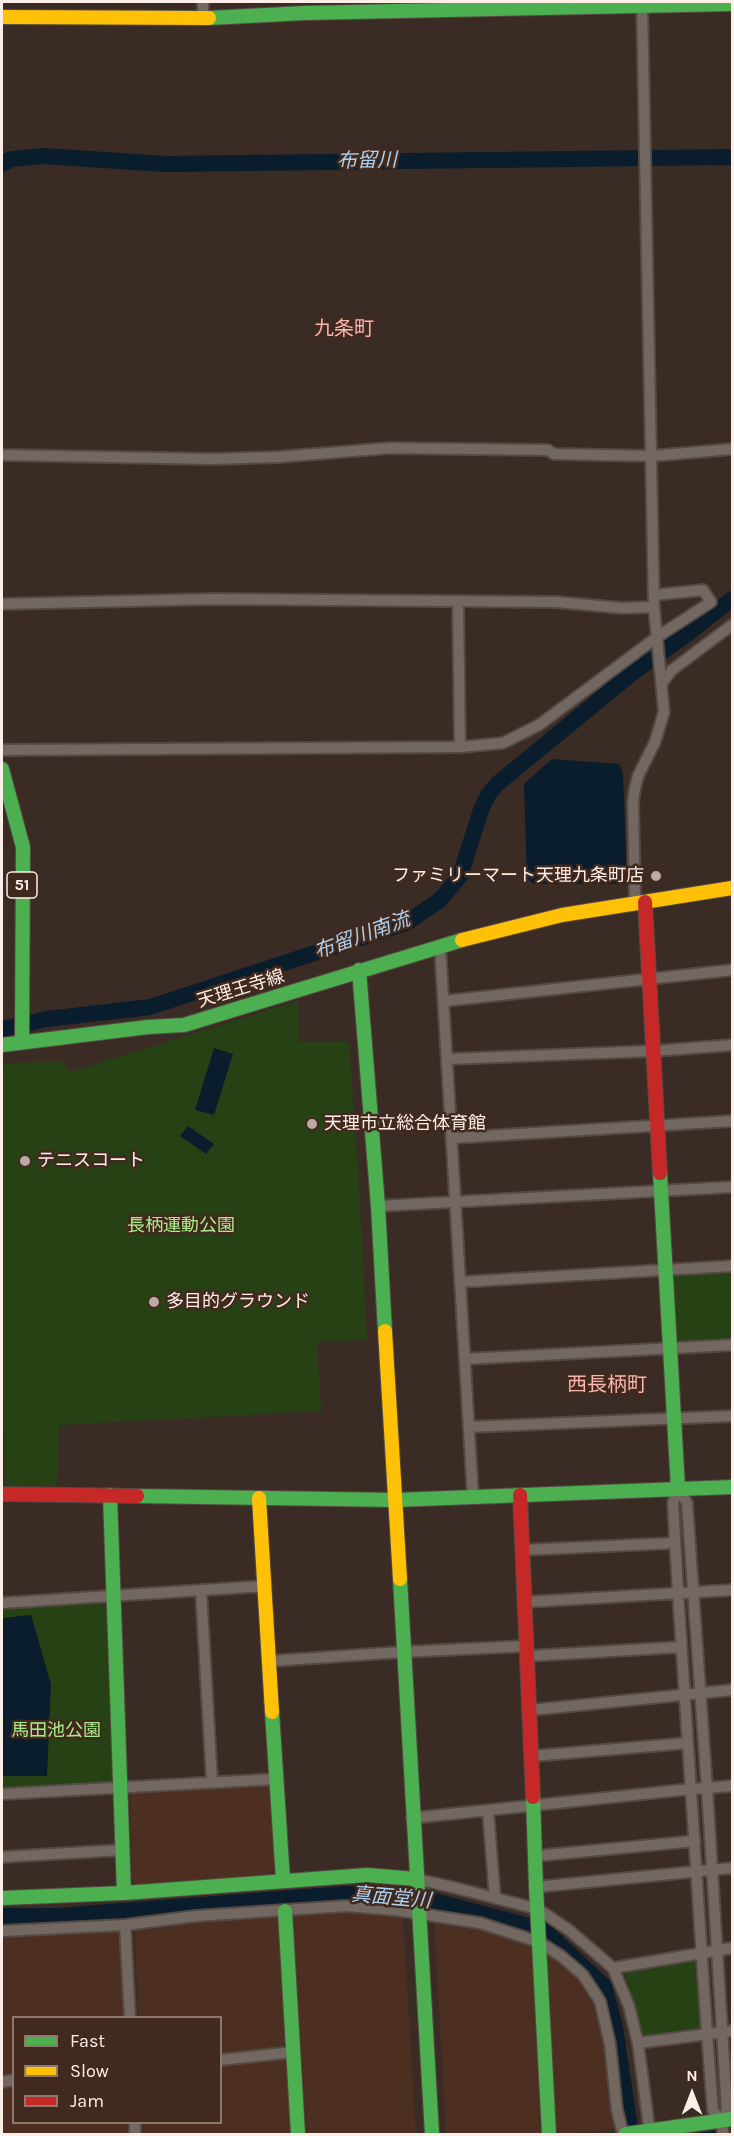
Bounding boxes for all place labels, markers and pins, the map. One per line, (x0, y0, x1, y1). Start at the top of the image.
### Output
place label: ファミリーマート天理九条町店 (392, 865, 644, 887)
marker: ファミリーマート天理九条町店 (649, 869, 663, 883)
place label: 天理市立総合体育館 (324, 1113, 486, 1135)
marker: 天理市立総合体育館 (305, 1117, 319, 1131)
place label: テニスコート (37, 1150, 145, 1172)
marker: テニスコート (18, 1154, 32, 1168)
place label: 多目的グラウンド (166, 1291, 310, 1313)
marker: 多目的グラウンド (147, 1295, 161, 1309)

